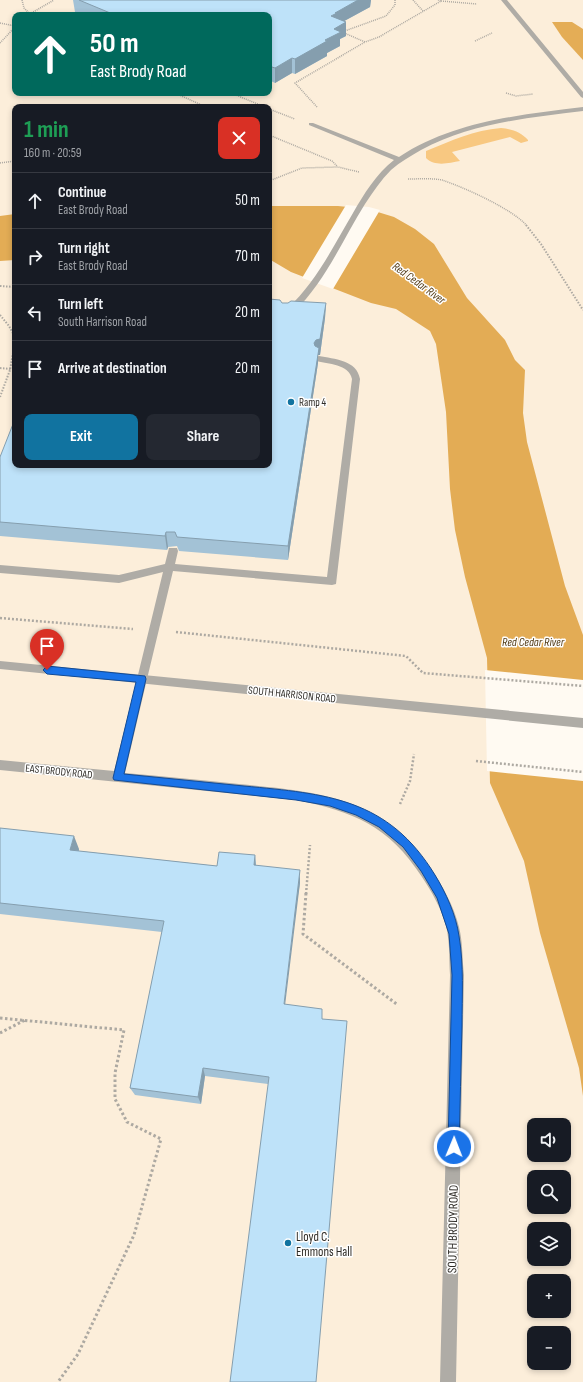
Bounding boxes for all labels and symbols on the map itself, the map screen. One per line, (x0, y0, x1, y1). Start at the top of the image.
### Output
water label: Red Cedar River (389, 259, 449, 308)
place label: Ramp 4 (299, 396, 327, 409)
marker: Ramp 4 (286, 397, 296, 407)
pin (30, 629, 64, 670)
water label: Red Cedar River (502, 635, 565, 650)
street label: SOUTH HARRISON ROAD (248, 683, 336, 706)
street label: EAST BRODY ROAD (25, 762, 93, 781)
position arrow (433, 1126, 475, 1168)
street label: SOUTH BRODY ROAD (444, 1185, 462, 1273)
place label: Lloyd C. Emmons Hall (296, 1229, 352, 1260)
marker: Lloyd C. Emmons Hall (283, 1238, 293, 1248)

